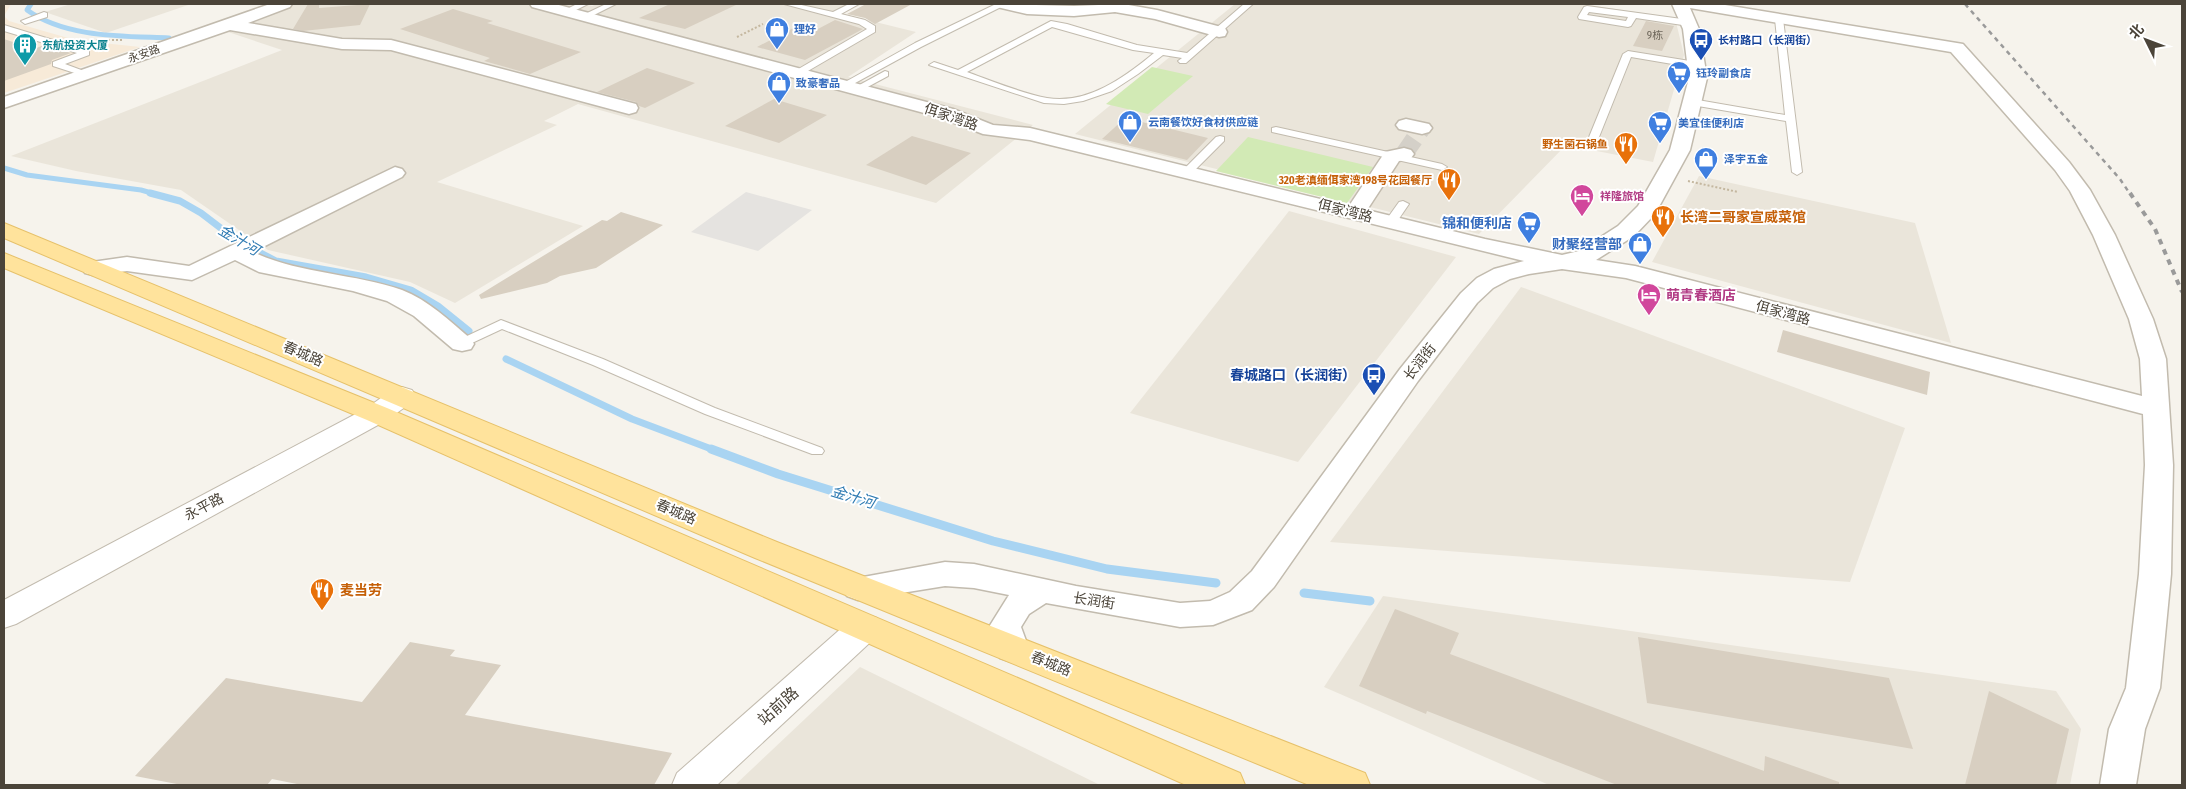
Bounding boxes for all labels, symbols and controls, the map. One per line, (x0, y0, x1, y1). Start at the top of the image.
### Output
north arrow (2121, 15, 2171, 65)
shop icon: 理好 (764, 16, 790, 50)
text: 北 (2126, 21, 2148, 43)
place label: 理好 (794, 23, 816, 36)
bus stop icon: 长村路口（长润街） (1688, 27, 1714, 61)
house number: 9栋 (1647, 29, 1663, 42)
building icon: 东航投资大厦 (12, 32, 38, 66)
place label: 长村路口（长润街） (1718, 34, 1817, 47)
place label: 东航投资大厦 (42, 39, 108, 52)
street label: 永安路 (126, 42, 162, 66)
supermarket icon: 钰玲副食店 (1666, 60, 1692, 94)
place label: 钰玲副食店 (1696, 67, 1751, 80)
shop icon: 致豪奢品 (766, 70, 792, 104)
place label: 致豪奢品 (796, 77, 840, 90)
street label: 佴家湾路 (922, 100, 980, 134)
shop icon: 云南餐饮好食材供应链 (1117, 109, 1143, 143)
supermarket icon: 美宜佳便利店 (1647, 110, 1673, 144)
place label: 云南餐饮好食材供应链 (1148, 116, 1258, 129)
place label: 美宜佳便利店 (1678, 117, 1744, 130)
restaurant icon: 野生菌石锅鱼 (1613, 131, 1639, 165)
place label: 野生菌石锅鱼 (1542, 138, 1608, 151)
shop icon: 泽宇五金 (1693, 146, 1719, 180)
place label: 泽宇五金 (1724, 153, 1768, 166)
restaurant icon: 320老滇缅佴家湾198号花园餐厅 (1436, 167, 1462, 201)
place label: 320老滇缅佴家湾198号花园餐厅 (1278, 174, 1432, 187)
hotel icon: 祥隆旅馆 (1569, 183, 1595, 217)
place label: 祥隆旅馆 (1600, 190, 1644, 203)
street label: 佴家湾路 (1316, 196, 1374, 226)
restaurant icon: 长湾二哥家宣威菜馆 (1650, 204, 1676, 238)
place label: 长湾二哥家宣威菜馆 (1680, 209, 1806, 226)
supermarket icon: 锦和便利店 (1516, 210, 1542, 244)
place label: 锦和便利店 (1442, 215, 1512, 232)
water label: 金汁河 (215, 221, 265, 261)
shop icon: 财聚经营部 (1627, 231, 1653, 265)
place label: 财聚经营部 (1552, 236, 1622, 253)
hotel icon: 萌青春酒店 (1636, 282, 1662, 316)
place label: 萌青春酒店 (1666, 287, 1736, 304)
street label: 佴家湾路 (1754, 298, 1812, 328)
street label: 春城路 (280, 338, 326, 370)
street label: 长润街 (1400, 340, 1440, 384)
bus stop icon: 春城路口（长润街） (1361, 362, 1387, 396)
place label: 春城路口（长润街） (1230, 367, 1356, 384)
water label: 金汁河 (829, 482, 880, 513)
street label: 永平路 (181, 490, 227, 524)
street label: 春城路 (653, 496, 699, 528)
restaurant icon: 麦当劳 (309, 577, 335, 611)
place label: 麦当劳 (340, 582, 382, 599)
street label: 长润街 (1072, 589, 1116, 613)
street label: 春城路 (1028, 648, 1074, 680)
street label: 站前路 (754, 683, 802, 729)

